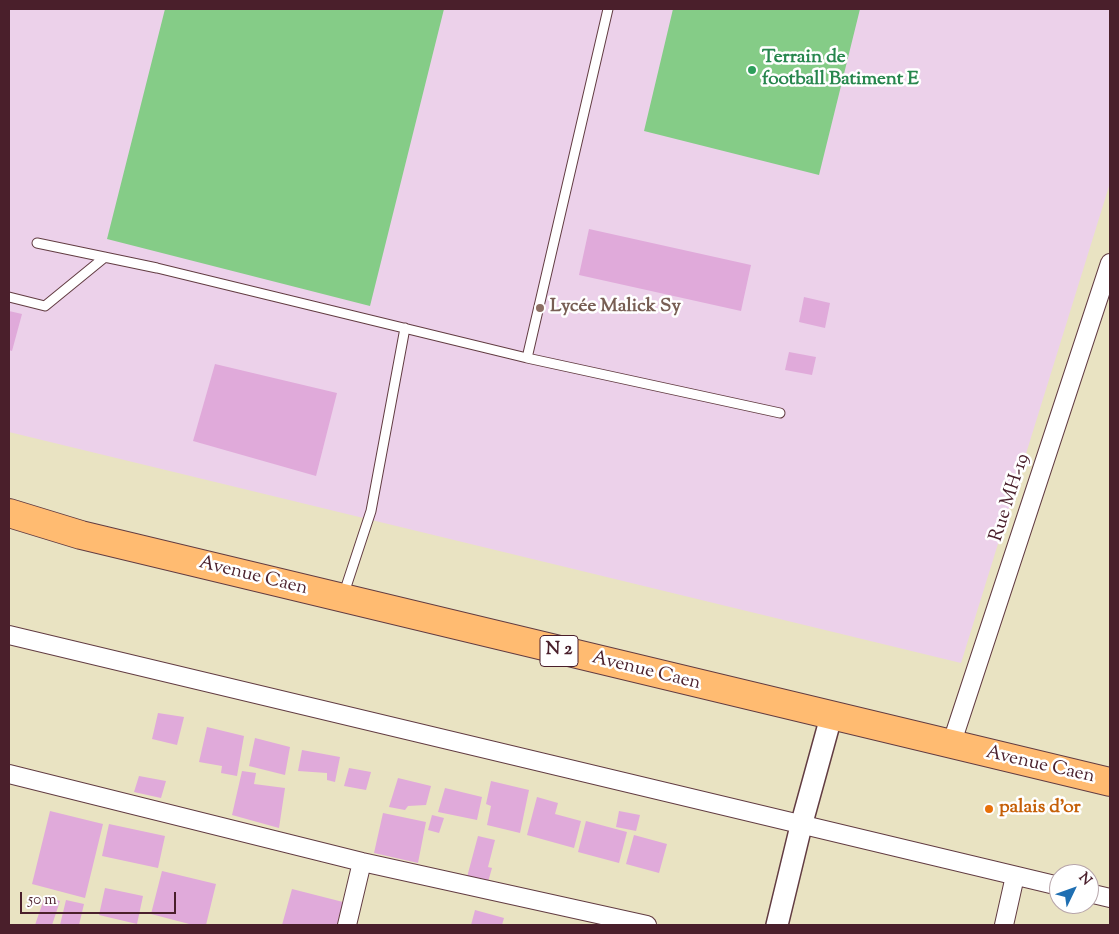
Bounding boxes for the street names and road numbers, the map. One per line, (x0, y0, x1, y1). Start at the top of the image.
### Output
street label: Rue MH-19 (986, 451, 1036, 545)
street label: Avenue Caen (196, 552, 310, 602)
road number: N 2 (540, 636, 578, 666)
street label: Avenue Caen (589, 647, 703, 697)
street label: Avenue Caen (983, 742, 1097, 790)

